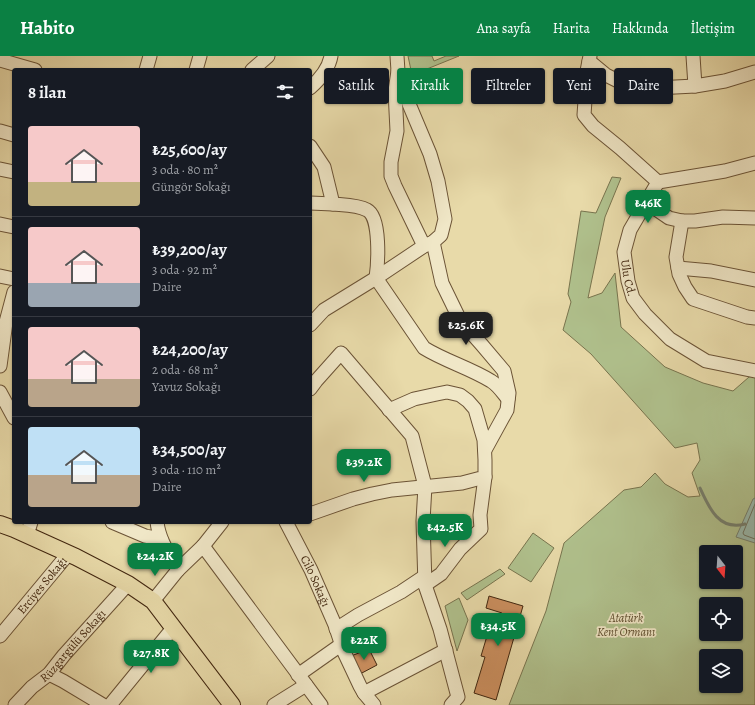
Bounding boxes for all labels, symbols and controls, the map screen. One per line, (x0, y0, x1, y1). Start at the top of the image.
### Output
text: Habito (20, 15, 74, 41)
text: Ana sayfa (477, 19, 531, 38)
text: Harita (553, 19, 590, 38)
text: Hakkında (612, 19, 668, 38)
text: İletişim (690, 19, 735, 38)
chip: Satılık (324, 68, 389, 104)
chip: Kiralık (397, 68, 463, 104)
chip: Filtreler (471, 68, 545, 104)
chip: Yeni (553, 68, 606, 104)
chip: Daire (614, 68, 673, 104)
text: 8 ilan (28, 81, 66, 104)
icon: filters (274, 81, 296, 103)
text: ₺25,600/ay (152, 138, 227, 161)
icon: home (60, 142, 108, 190)
text: 3 oda · 80 m² (152, 161, 218, 178)
text: Güngör Sokağı (152, 178, 231, 195)
pin: ₺46K (624, 190, 672, 224)
text: ₺46K (634, 194, 662, 211)
text: ₺39,200/ay (152, 238, 227, 261)
icon: home (60, 243, 108, 291)
street label: Ulu Cd. (617, 258, 640, 298)
text: 3 oda · 92 m² (152, 261, 217, 278)
text: Daire (152, 278, 182, 295)
pin: ₺25.6K (433, 312, 499, 346)
text: ₺25.6K (448, 316, 484, 333)
text: ₺24,200/ay (152, 338, 228, 361)
icon: home (60, 343, 108, 391)
text: 2 oda · 68 m² (152, 361, 218, 378)
text: Yavuz Sokağı (152, 378, 221, 395)
text: ₺34,500/ay (152, 438, 226, 461)
icon: home (60, 443, 108, 491)
pin: ₺39.2K (331, 449, 397, 483)
text: ₺39.2K (346, 453, 382, 470)
text: 3 oda · 110 m² (152, 461, 221, 478)
text: Daire (152, 478, 182, 495)
pin: ₺42.5K (412, 514, 478, 548)
text: ₺42.5K (427, 518, 463, 535)
pin: ₺24.2K (122, 543, 188, 577)
north arrow (699, 545, 743, 589)
map controls (699, 545, 743, 693)
text: ₺24.2K (136, 547, 174, 564)
street label: Erciyes Sokağı (14, 553, 71, 617)
street label: Cilo Sokağı (297, 553, 334, 609)
button: locate (699, 597, 743, 641)
street label: Rüzgargülü Sokağı (37, 606, 109, 686)
park label: Atatürk Kent Ormanı (597, 610, 655, 640)
pin: ₺34.5K (465, 613, 531, 647)
text: ₺34.5K (480, 617, 516, 634)
pin: ₺22K (340, 627, 388, 661)
text: ₺22K (350, 631, 378, 648)
pin: ₺27.8K (118, 640, 184, 674)
text: ₺27.8K (133, 644, 169, 661)
button: layers (699, 649, 743, 693)

